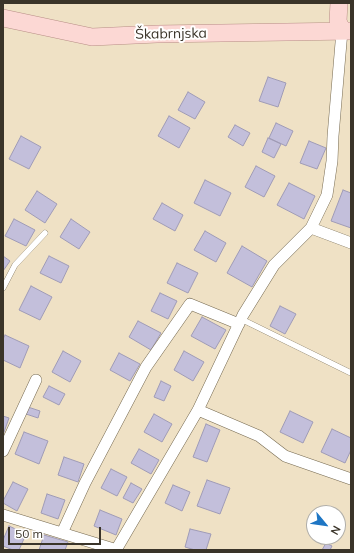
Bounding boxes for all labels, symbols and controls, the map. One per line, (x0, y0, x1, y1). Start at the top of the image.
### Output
street label: Škabrnjska (135, 25, 207, 43)
north arrow (306, 505, 346, 545)
scale bar (10, 519, 103, 545)
text: N (327, 523, 344, 537)
text: 50 m (15, 526, 43, 541)

